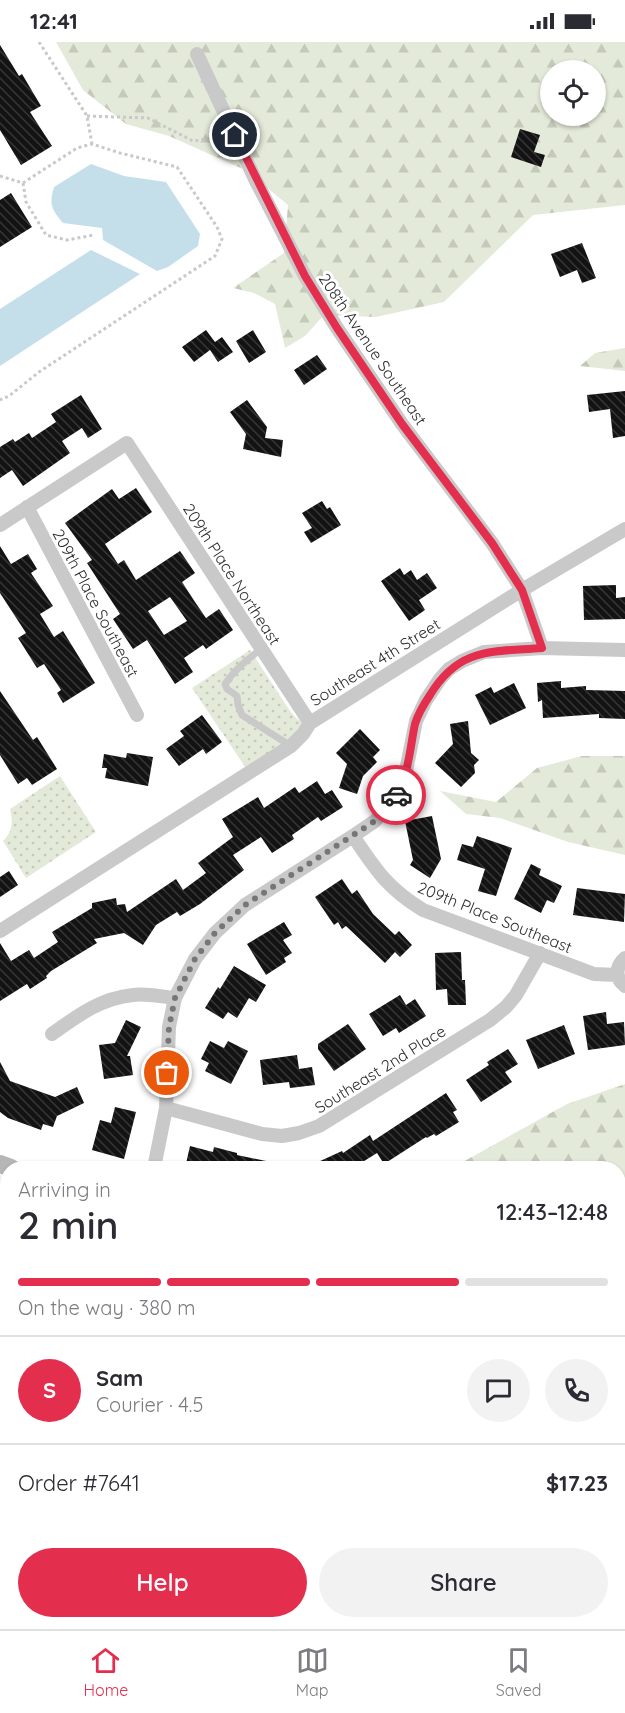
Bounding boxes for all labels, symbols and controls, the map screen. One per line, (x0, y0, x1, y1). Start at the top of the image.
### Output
text: 12:41 (30, 7, 78, 35)
map controls (540, 60, 606, 126)
button: locate (540, 60, 606, 126)
pin (209, 109, 260, 160)
icon: home (218, 118, 251, 151)
street label: 208th Avenue Southeast (315, 269, 431, 429)
street label: 209th Place Northeast (179, 500, 285, 648)
street label: 209th Place Southeast (48, 526, 144, 680)
street label: Southeast 4th Street (306, 614, 444, 710)
courier (366, 765, 426, 825)
icon: car (380, 779, 413, 812)
street label: 209th Place Southeast (415, 877, 575, 957)
street label: Southeast 2nd Place (311, 1021, 449, 1117)
pin (141, 1047, 192, 1098)
icon: bag (150, 1056, 183, 1089)
text: Arriving in (18, 1177, 111, 1202)
text: 12:43–12:48 (497, 1198, 608, 1226)
text: 2 min (18, 1200, 119, 1249)
text: On the way · 380 m (18, 1295, 196, 1320)
button: chat (467, 1359, 530, 1422)
button: phone (545, 1359, 608, 1422)
text: Sam (96, 1364, 143, 1392)
text: S (43, 1376, 56, 1404)
text: Courier · 4.5 (96, 1392, 203, 1417)
text: Order #7641 (18, 1469, 140, 1497)
text: $17.23 (546, 1469, 608, 1497)
button: Help (18, 1548, 307, 1617)
button: Share (319, 1548, 608, 1617)
tab: Home (84, 1644, 128, 1700)
tab: Map (296, 1644, 329, 1700)
tab: Saved (496, 1644, 541, 1700)

